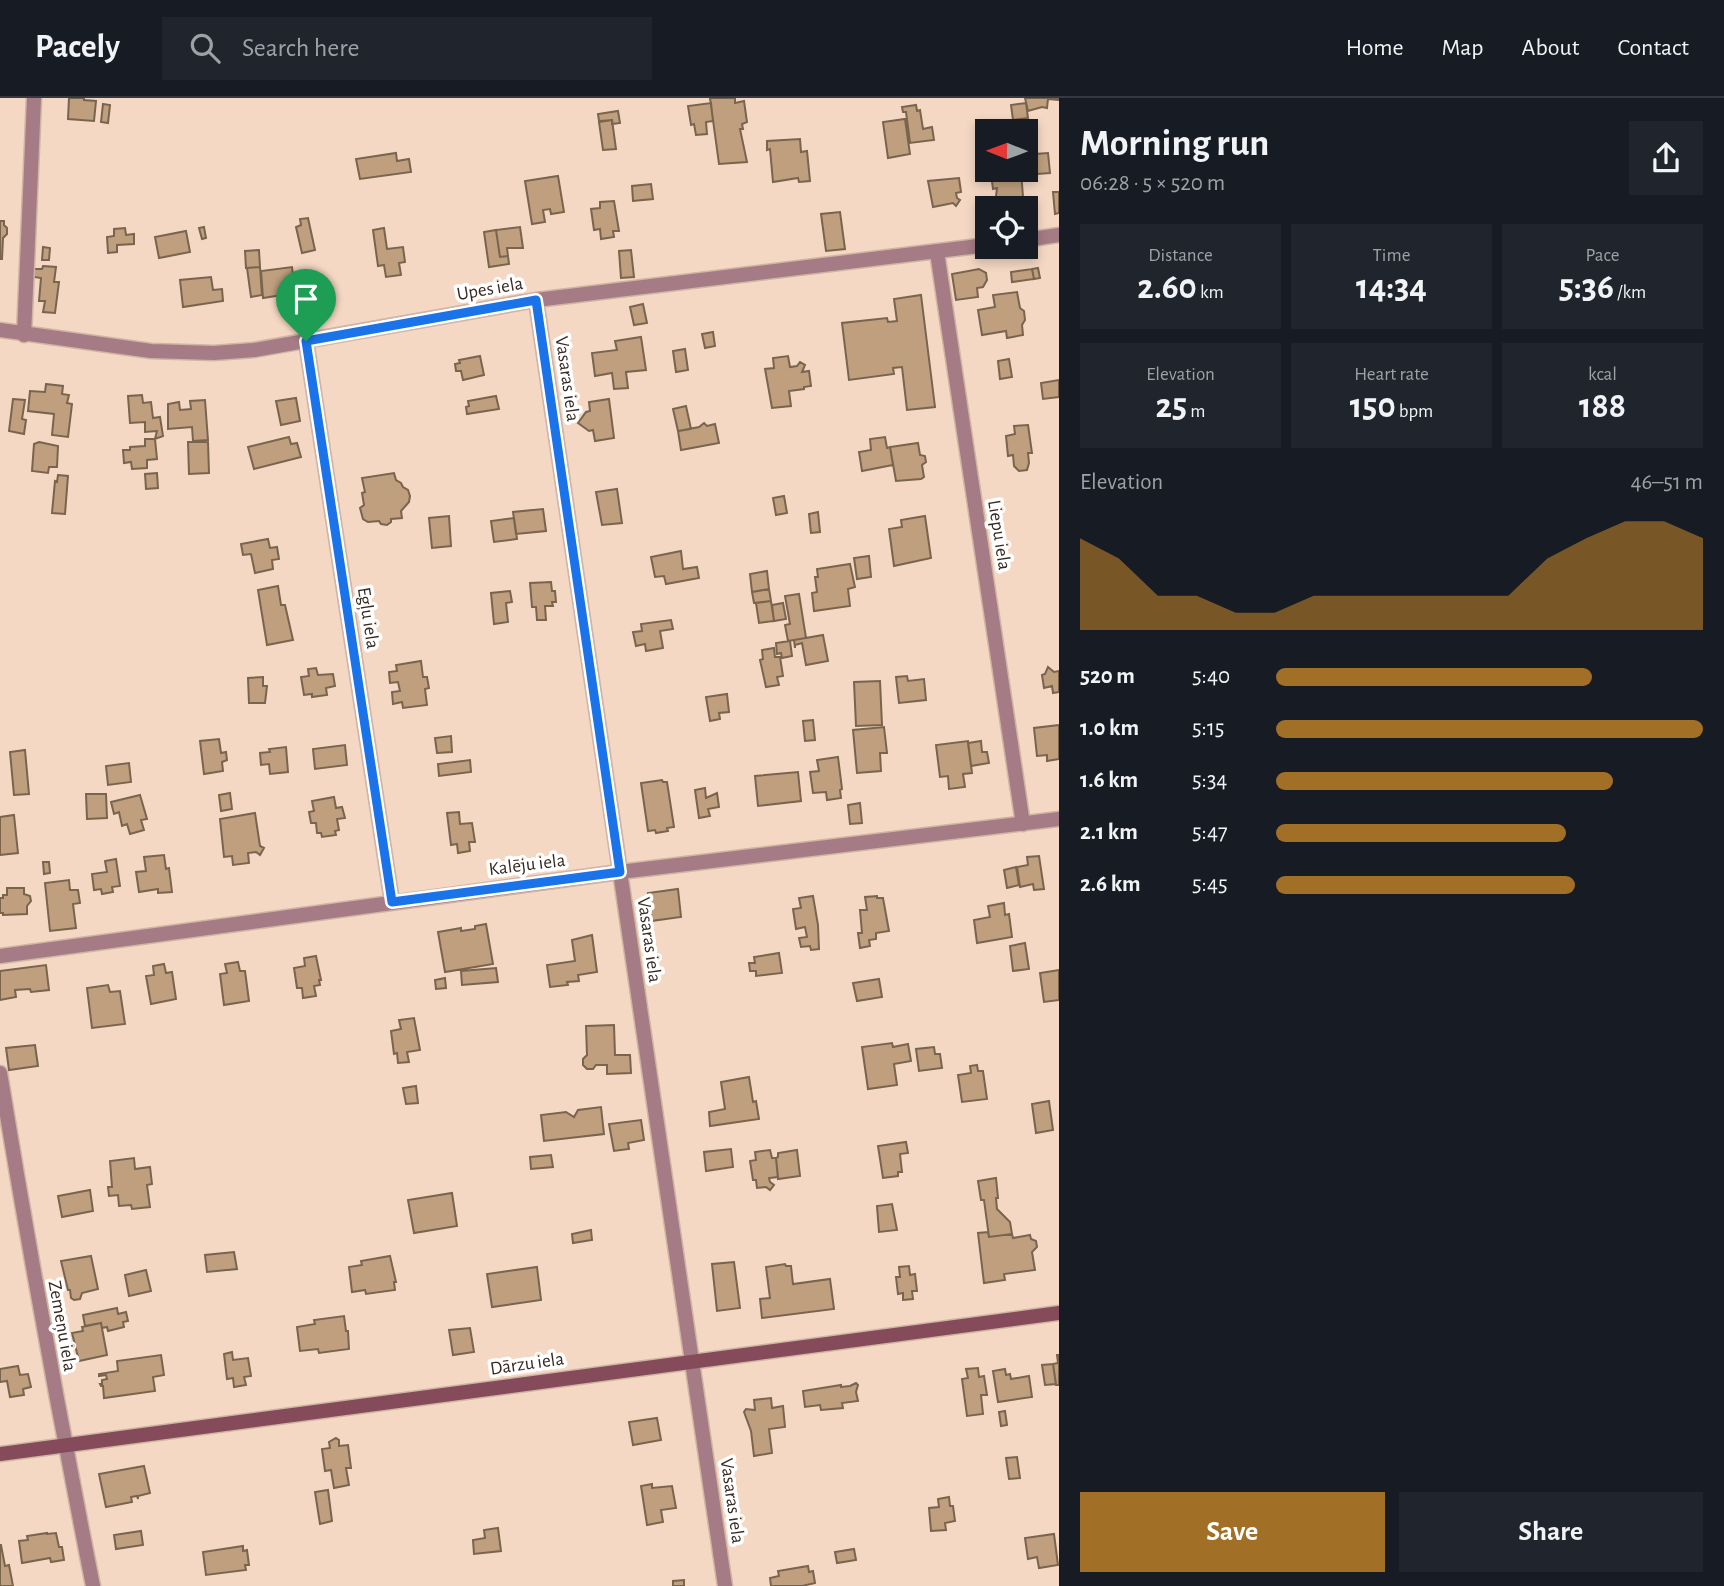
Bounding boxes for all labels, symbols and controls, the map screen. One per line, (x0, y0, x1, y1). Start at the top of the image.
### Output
search box (162, 17, 652, 80)
icon: search (186, 29, 224, 67)
text: Pacely (35, 31, 120, 64)
text: Search here (242, 35, 360, 61)
text: Home (1346, 36, 1404, 60)
text: Map (1442, 36, 1484, 60)
text: About (1522, 36, 1579, 60)
text: Contact (1617, 36, 1689, 60)
north arrow (975, 119, 1038, 182)
map controls (975, 119, 1038, 259)
button: share (1629, 121, 1703, 195)
text: Morning run (1080, 125, 1269, 163)
text: 06:28 · 5 × 520 m (1080, 172, 1225, 195)
button: locate (975, 196, 1038, 259)
text: Distance (1148, 246, 1213, 265)
text: Time (1373, 246, 1410, 265)
text: Pace (1585, 246, 1620, 265)
pin (276, 269, 336, 341)
text: 2.60 (1137, 270, 1197, 305)
text: 14:34 (1356, 270, 1427, 305)
text: 5:36 (1559, 270, 1614, 305)
street label: Upes iela (455, 274, 525, 304)
icon: arrive (287, 280, 325, 318)
text: km (1197, 283, 1224, 302)
text: /km (1614, 283, 1646, 302)
street label: Vasaras iela (552, 335, 582, 423)
text: Elevation (1146, 365, 1215, 384)
text: Heart rate (1354, 365, 1429, 384)
text: kcal (1588, 365, 1617, 384)
text: 25 (1156, 389, 1187, 424)
text: 150 (1350, 389, 1396, 424)
text: 188 (1579, 389, 1626, 424)
text: m (1187, 402, 1205, 421)
text: bpm (1396, 402, 1433, 421)
text: Elevation (1080, 471, 1163, 494)
text: 46–51 m (1630, 471, 1703, 494)
street label: Liepu iela (984, 499, 1014, 572)
street label: Egļu iela (353, 586, 382, 650)
text: 520 m (1080, 665, 1135, 688)
text: 5:40 (1192, 665, 1230, 688)
text: 1.0 km (1080, 717, 1139, 740)
text: 5:15 (1192, 717, 1224, 740)
text: 1.6 km (1080, 769, 1138, 792)
text: 5:34 (1192, 769, 1227, 792)
text: 2.1 km (1080, 821, 1138, 844)
text: 5:47 (1192, 821, 1228, 844)
street label: Kalēju iela (488, 851, 567, 879)
text: 2.6 km (1080, 873, 1141, 896)
text: 5:45 (1192, 873, 1228, 896)
street label: Vasaras iela (634, 896, 664, 984)
street label: Zemeņu iela (44, 1279, 79, 1373)
street label: Dārzu iela (489, 1349, 565, 1379)
street label: Vasaras iela (717, 1457, 747, 1545)
button: Save (1080, 1492, 1385, 1572)
button: Share (1399, 1492, 1703, 1572)

